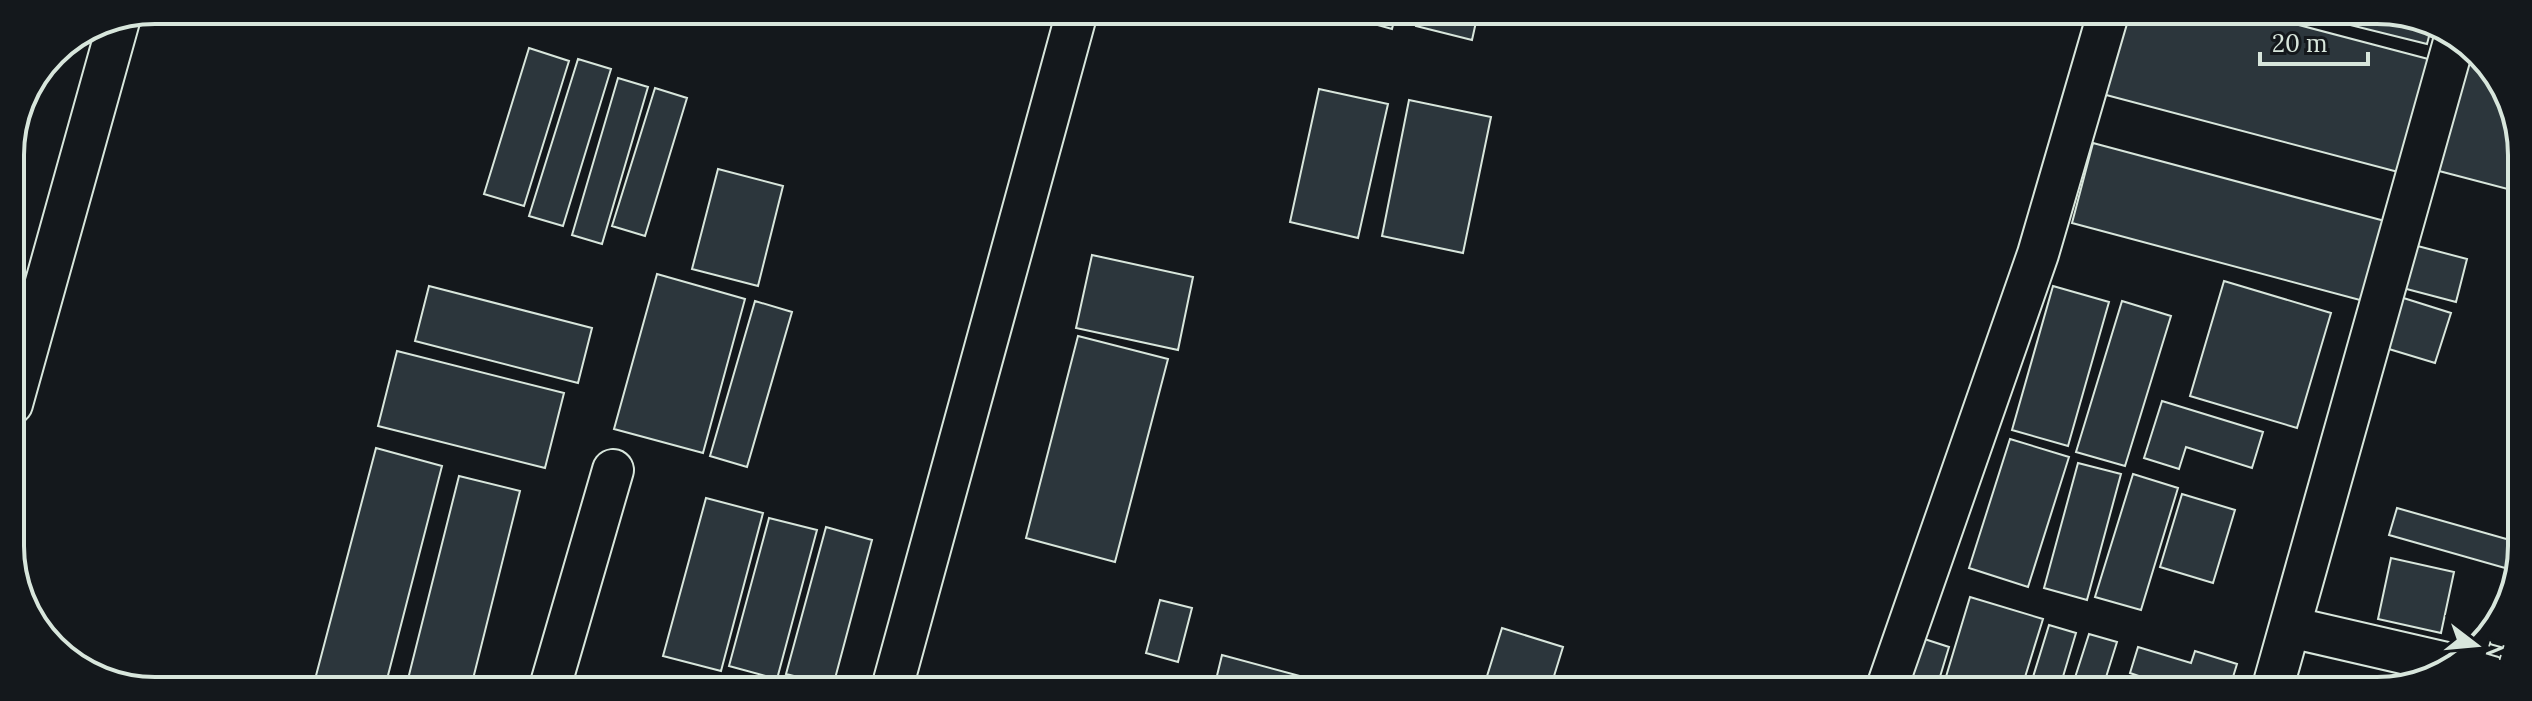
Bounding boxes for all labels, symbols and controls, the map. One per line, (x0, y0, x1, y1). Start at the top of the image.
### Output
scale bar (2260, 16, 2368, 66)
text: 20 m (2272, 28, 2328, 59)
north arrow (2436, 605, 2516, 685)
text: N (2479, 638, 2511, 663)

